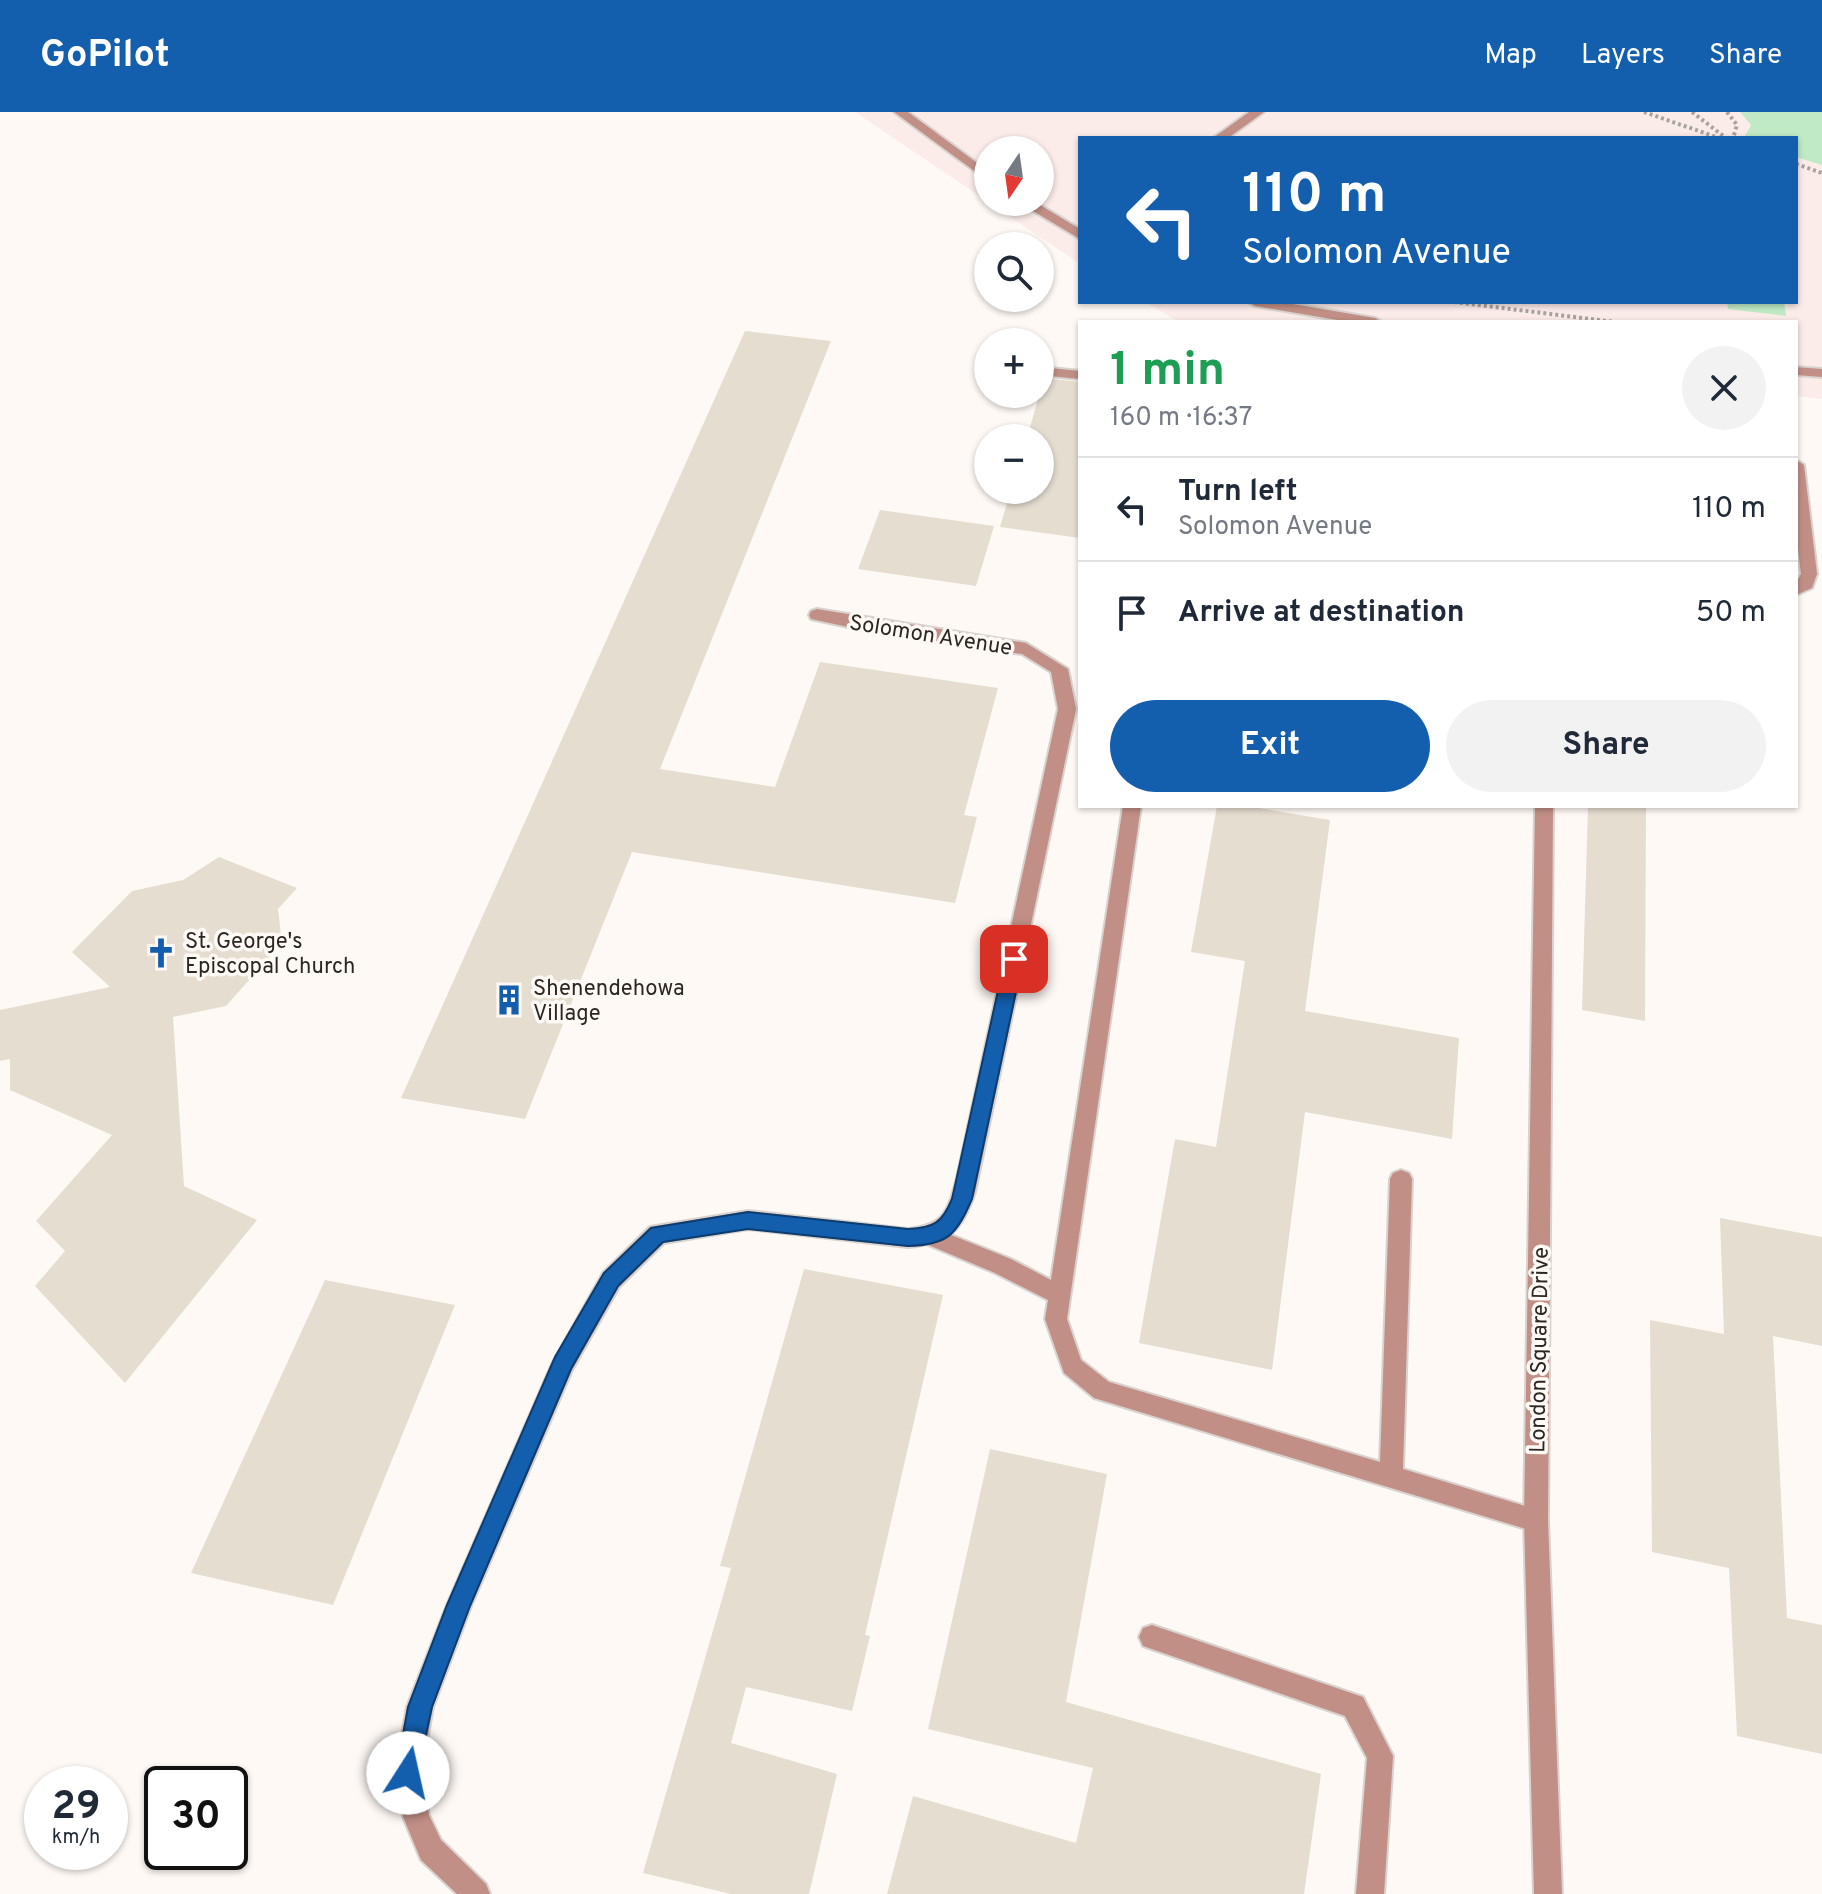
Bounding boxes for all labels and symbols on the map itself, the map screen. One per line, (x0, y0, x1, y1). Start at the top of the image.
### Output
north arrow (974, 136, 1054, 216)
street label: Solomon Avenue (847, 610, 1014, 663)
pin (980, 925, 1048, 993)
place label: St. George's Episcopal Church (185, 929, 355, 981)
church icon: St. George's Episcopal Church (144, 936, 178, 970)
place label: Shenendehowa Village (533, 976, 685, 1028)
building icon: Shenendehowa Village (492, 983, 526, 1017)
street label: London Square Drive (1525, 1247, 1556, 1453)
position arrow (366, 1731, 450, 1815)
speed limit sign: 30 (144, 1766, 248, 1870)

